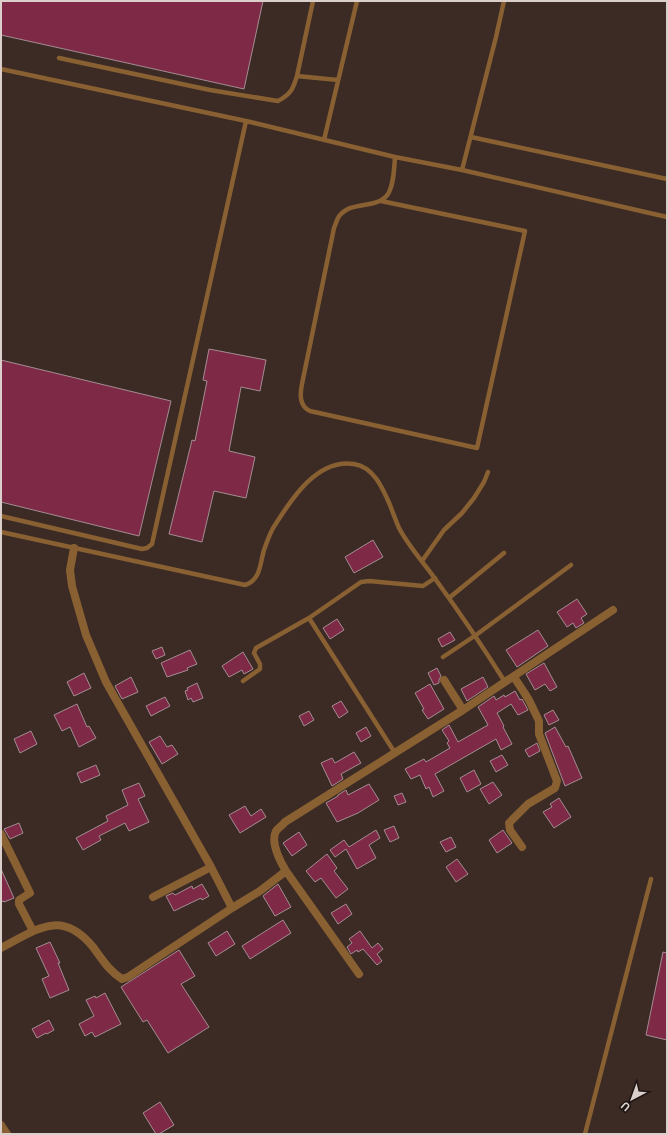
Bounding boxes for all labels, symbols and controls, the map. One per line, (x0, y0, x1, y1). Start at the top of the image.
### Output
north arrow (612, 1079, 652, 1119)
text: U (617, 1099, 633, 1115)

